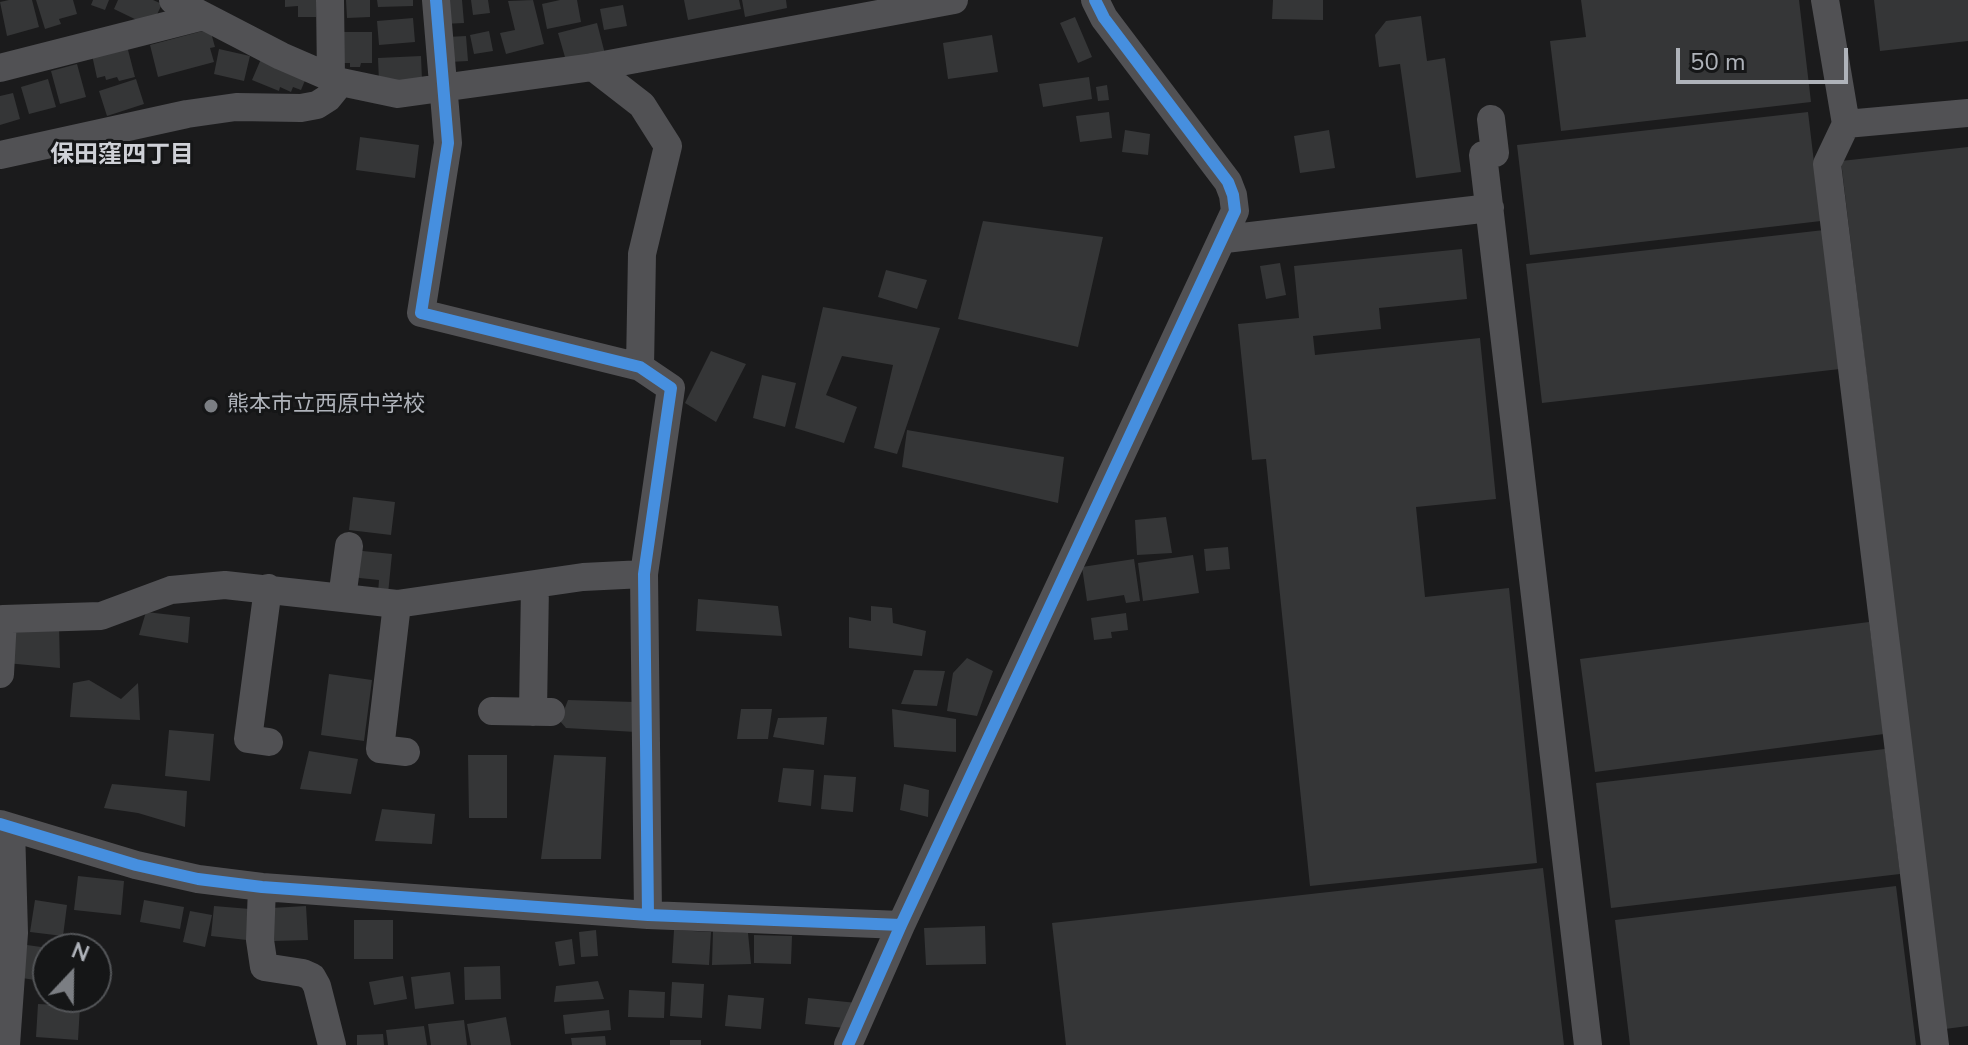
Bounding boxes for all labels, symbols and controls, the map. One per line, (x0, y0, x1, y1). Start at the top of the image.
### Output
scale bar (1680, 32, 1852, 82)
text: 50 m (1690, 46, 1746, 78)
district label: 保田窪四丁目 (50, 142, 194, 170)
place label: 熊本市立西原中学校 (227, 393, 425, 419)
marker: 熊本市立西原中学校 (202, 397, 220, 415)
north arrow (32, 933, 112, 1013)
text: N (67, 936, 93, 970)

